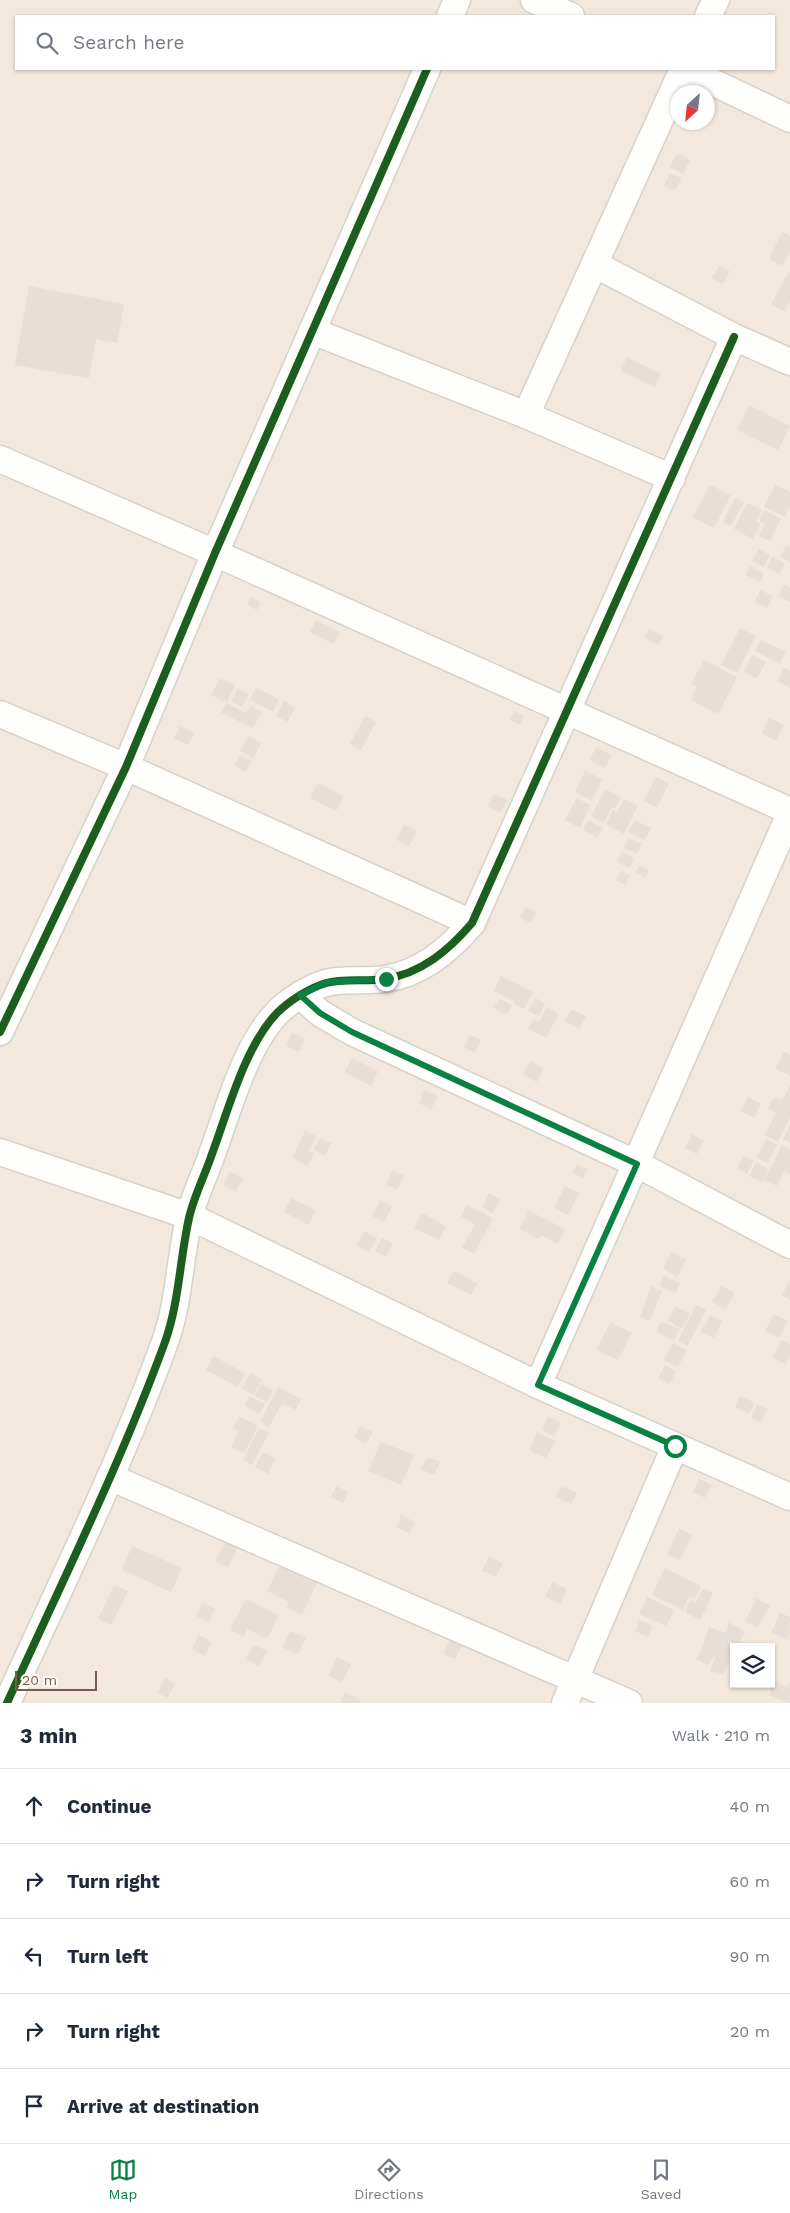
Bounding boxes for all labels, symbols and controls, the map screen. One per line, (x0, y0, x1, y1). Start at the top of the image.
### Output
search box (15, 15, 775, 70)
icon: search (33, 29, 61, 57)
text: Search here (73, 31, 184, 54)
north arrow (670, 85, 715, 130)
route end (375, 968, 398, 991)
route start (664, 1435, 687, 1458)
map controls (730, 1643, 775, 1688)
button: layers (730, 1643, 775, 1688)
scale bar (15, 1668, 98, 1691)
text: 20 m (22, 1672, 57, 1688)
text: 3 min (20, 1723, 77, 1748)
text: Walk · 210 m (672, 1726, 770, 1745)
icon: ahead (20, 1792, 48, 1820)
text: Continue (67, 1795, 151, 1818)
text: 40 m (730, 1797, 770, 1816)
icon: right (20, 1867, 48, 1895)
text: Turn right (67, 1870, 160, 1893)
text: 60 m (730, 1872, 770, 1891)
icon: left (20, 1942, 48, 1970)
text: Turn left (67, 1945, 148, 1968)
text: 90 m (729, 1947, 770, 1966)
icon: right (20, 2017, 48, 2045)
text: Turn right (67, 2020, 160, 2043)
text: 20 m (730, 2022, 770, 2041)
icon: arrive (20, 2092, 48, 2120)
text: Arrive at destination (67, 2095, 259, 2118)
tab: Map (109, 2156, 137, 2202)
tab: Directions (354, 2156, 424, 2202)
tab: Saved (641, 2156, 681, 2202)

